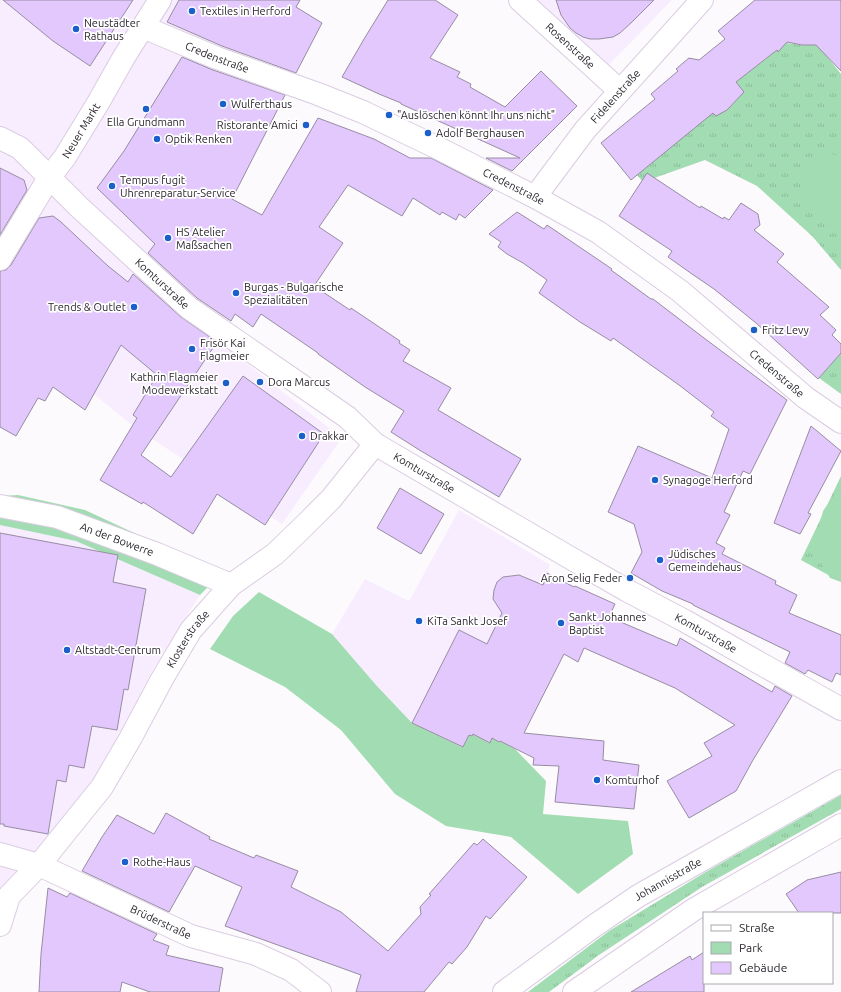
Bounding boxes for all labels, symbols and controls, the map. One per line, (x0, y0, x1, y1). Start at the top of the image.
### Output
place label: Textiles in Herford (200, 5, 291, 17)
marker: Textiles in Herford (187, 6, 197, 16)
place label: Neustädter Rathaus (84, 17, 141, 42)
street label: Rosenstraße (543, 20, 597, 71)
marker: Neustädter Rathaus (71, 24, 81, 34)
street label: Credenstraße (183, 39, 251, 75)
street label: Fidelenstraße (588, 67, 643, 126)
place label: Wulferthaus (231, 98, 292, 110)
marker: Wulferthaus (218, 99, 228, 109)
street label: Neuer Markt (60, 100, 103, 160)
marker: Ella Grundmann (141, 104, 151, 114)
place label: "Auslöschen könnt Ihr uns nicht" (397, 109, 555, 121)
marker: "Auslöschen könnt Ihr uns nicht" (384, 110, 394, 120)
place label: Ella Grundmann (107, 116, 185, 128)
place label: Ristorante Amici (217, 119, 298, 131)
marker: Ristorante Amici (301, 120, 311, 130)
place label: Adolf Berghausen (436, 127, 524, 139)
marker: Adolf Berghausen (423, 128, 433, 138)
place label: Optik Renken (165, 133, 232, 145)
marker: Optik Renken (152, 134, 162, 144)
street label: Credenstraße (481, 166, 547, 207)
place label: Tempus fugit Uhrenreparatur-Service (120, 174, 236, 199)
marker: Tempus fugit Uhrenreparatur-Service (107, 181, 117, 191)
place label: HS Atelier Maßsachen (176, 226, 232, 251)
marker: HS Atelier Maßsachen (163, 233, 173, 243)
street label: Komturstraße (133, 256, 192, 311)
place label: Burgas - Bulgarische Spezialitäten (244, 281, 344, 306)
marker: Burgas - Bulgarische Spezialitäten (231, 288, 241, 298)
place label: Trends & Outlet (48, 301, 127, 313)
marker: Trends & Outlet (129, 302, 139, 312)
place label: Fritz Levy (762, 324, 810, 336)
marker: Fritz Levy (749, 325, 759, 335)
place label: Frisör Kai Flagmeier (200, 337, 250, 362)
marker: Frisör Kai Flagmeier (187, 344, 197, 354)
street label: Credenstraße (747, 347, 806, 400)
place label: Kathrin Flagmeier Modewerkstatt (130, 371, 219, 396)
place label: Dora Marcus (268, 376, 330, 388)
marker: Dora Marcus (255, 377, 265, 387)
marker: Kathrin Flagmeier Modewerkstatt (221, 378, 231, 388)
place label: Drakkar (310, 430, 349, 442)
marker: Drakkar (297, 431, 307, 441)
street label: Komturstraße (391, 450, 457, 495)
place label: Synagoge Herford (663, 474, 753, 486)
marker: Synagoge Herford (650, 475, 660, 485)
street label: An der Bowerre (78, 520, 155, 558)
place label: Jüdisches Gemeindehaus (668, 548, 742, 573)
marker: Jüdisches Gemeindehaus (655, 555, 665, 565)
place label: Aron Selig Feder (541, 572, 623, 584)
marker: Aron Selig Feder (625, 573, 635, 583)
street label: Klosterstraße (164, 608, 212, 670)
place label: Sankt Johannes Baptist (569, 611, 647, 636)
street label: Komturstraße (673, 611, 739, 655)
place label: KiTa Sankt Josef (427, 615, 508, 627)
marker: KiTa Sankt Josef (414, 616, 424, 626)
marker: Sankt Johannes Baptist (556, 618, 566, 628)
place label: Altstadt-Centrum (75, 644, 161, 656)
marker: Altstadt-Centrum (62, 645, 72, 655)
place label: Komturhof (605, 774, 660, 786)
marker: Komturhof (592, 775, 602, 785)
street label: Johannisstraße (632, 855, 704, 903)
place label: Rothe-Haus (133, 856, 191, 868)
marker: Rothe-Haus (120, 857, 130, 867)
street label: Brüderstraße (128, 903, 193, 941)
legend (703, 912, 833, 984)
text: Straße (739, 921, 775, 934)
text: Park (739, 941, 763, 954)
text: Gebäude (739, 961, 787, 974)

